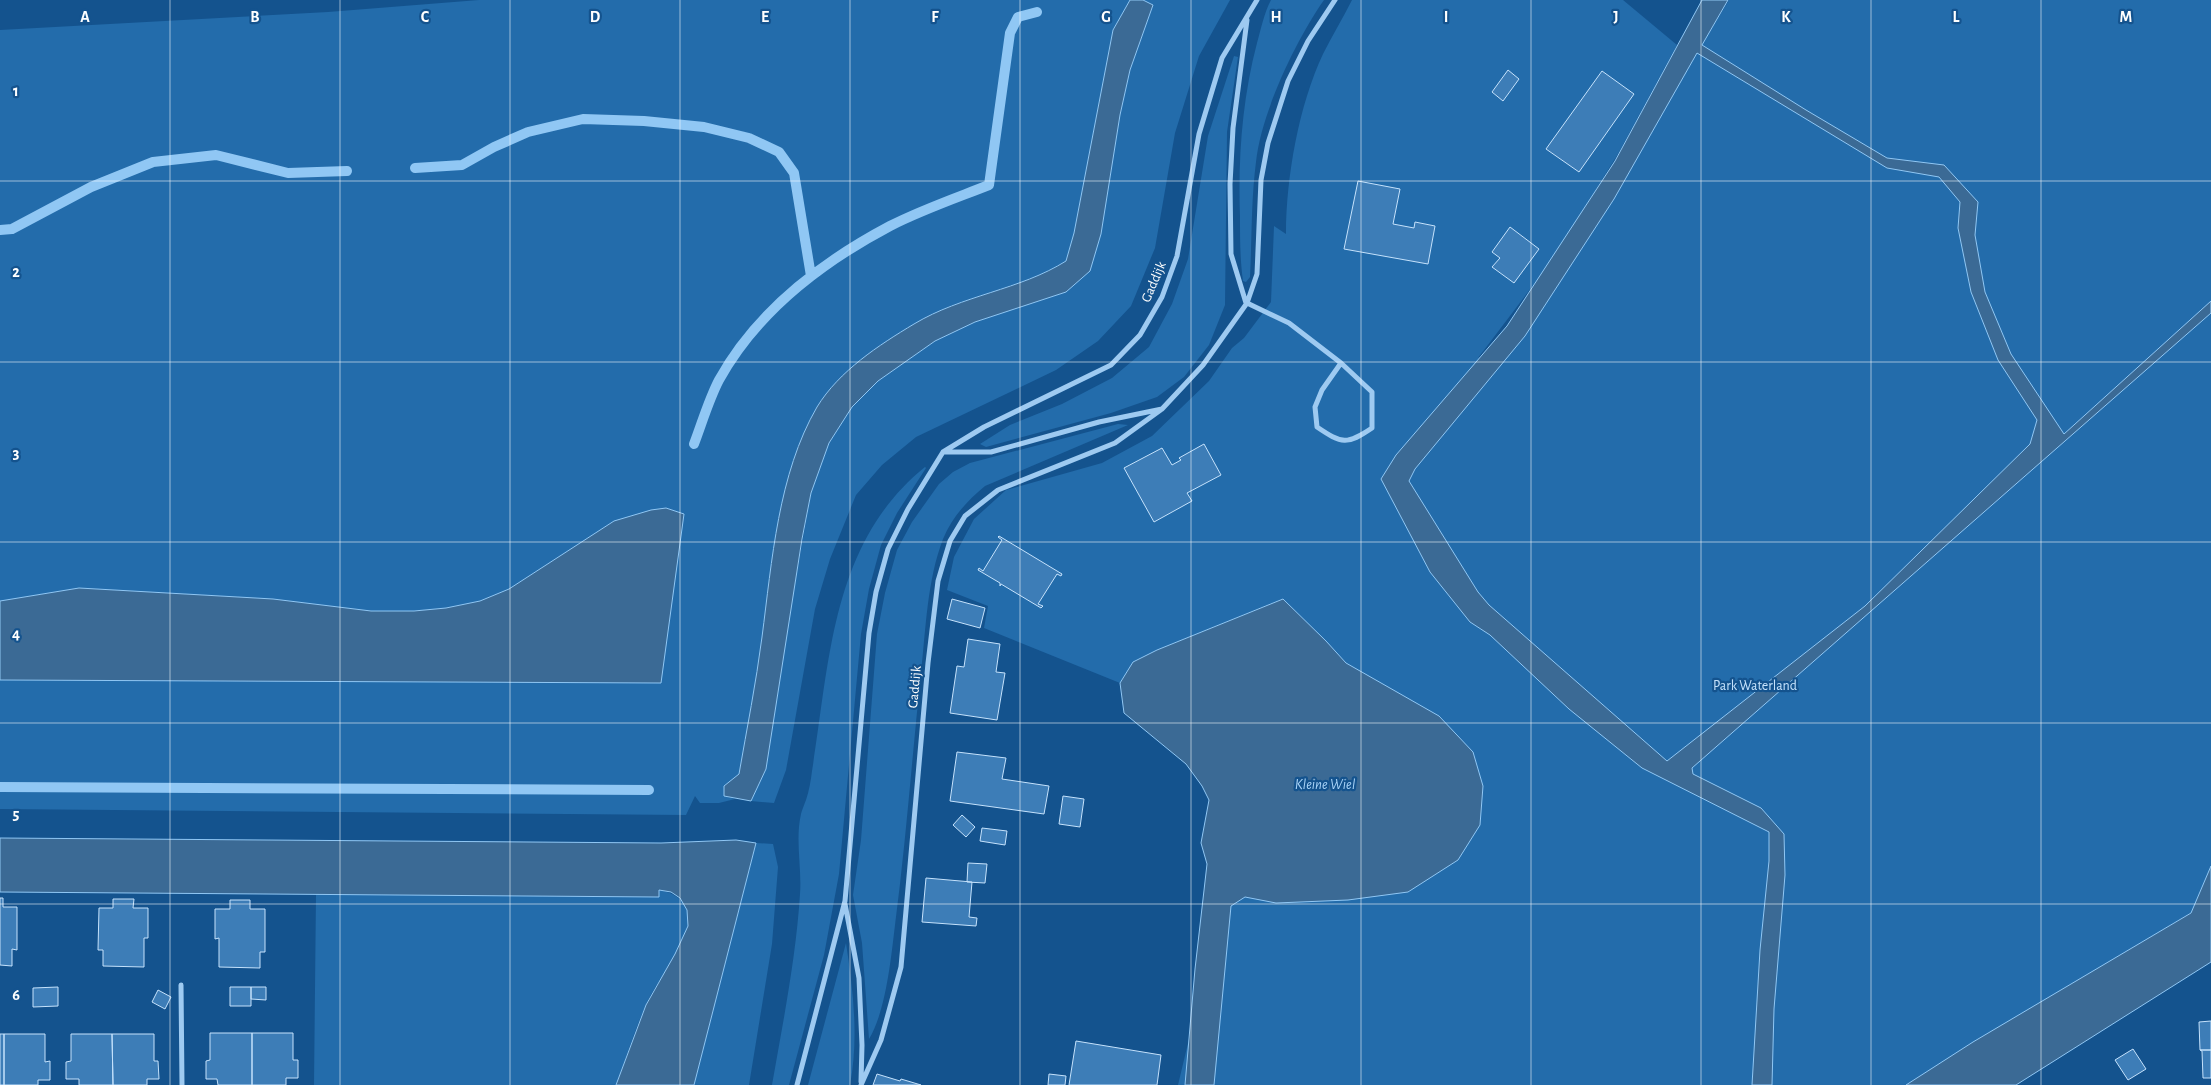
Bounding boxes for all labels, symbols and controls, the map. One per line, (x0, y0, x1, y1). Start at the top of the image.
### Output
text: A (80, 9, 90, 25)
text: B (250, 9, 260, 25)
text: C (421, 9, 430, 25)
text: D (590, 9, 601, 25)
text: E (761, 9, 769, 25)
text: F (931, 9, 939, 25)
text: G (1101, 9, 1111, 25)
text: H (1270, 9, 1282, 25)
text: I (1444, 9, 1448, 25)
text: J (1613, 9, 1619, 25)
text: K (1781, 9, 1791, 25)
text: L (1953, 9, 1960, 25)
text: M (2120, 9, 2132, 25)
text: 1 (13, 83, 19, 99)
street label: Gaddijk (1139, 259, 1169, 304)
text: 2 (12, 264, 20, 280)
text: 3 (13, 445, 20, 461)
text: 4 (12, 626, 20, 642)
street label: Gaddijk (906, 665, 924, 709)
park label: Park Waterland (1713, 679, 1797, 693)
water label: Kleine Wiel (1295, 777, 1356, 792)
text: 5 (13, 806, 20, 822)
text: 6 (12, 987, 20, 1003)

